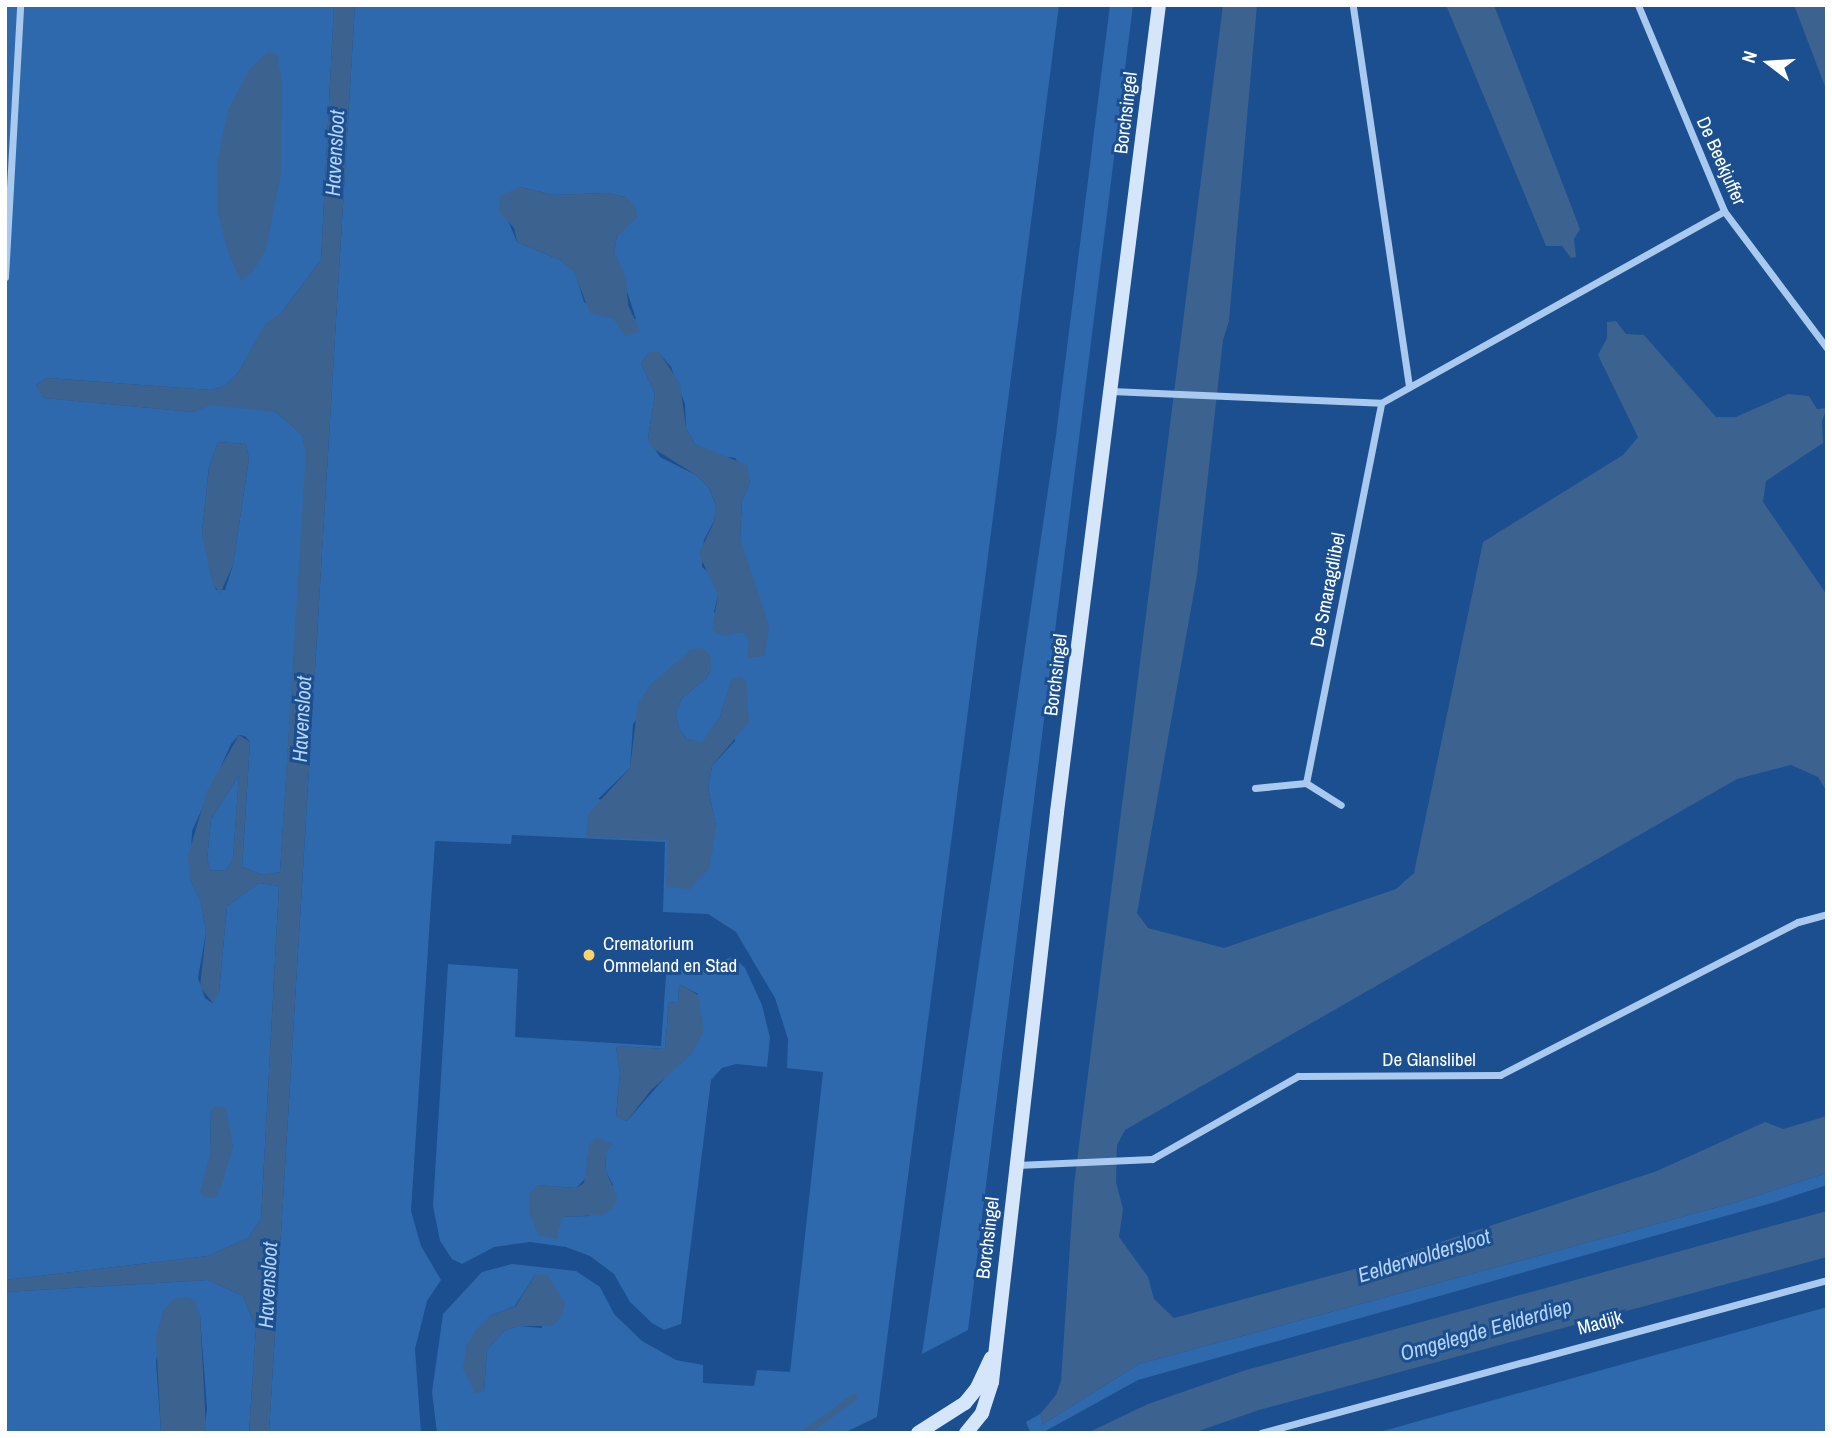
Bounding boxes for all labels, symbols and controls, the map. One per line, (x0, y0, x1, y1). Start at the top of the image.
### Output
north arrow (1734, 28, 1804, 98)
text: N (1735, 48, 1763, 66)
street label: Borchsingel (1110, 71, 1142, 155)
water label: Havensloot (320, 109, 350, 197)
street label: De Beekjuffer (1691, 113, 1751, 209)
street label: De Smaragdlibel (1306, 531, 1350, 649)
street label: Borchsingel (1040, 633, 1072, 717)
water label: Havensloot (287, 675, 317, 763)
place label: Crematorium Ommeland en Stad (603, 933, 737, 977)
marker: Crematorium Ommeland en Stad (581, 947, 597, 963)
street label: De Glanslibel (1382, 1049, 1476, 1071)
street label: Borchsingel (972, 1196, 1004, 1280)
water label: Eelderwoldersloot (1355, 1224, 1493, 1288)
water label: Havensloot (253, 1241, 283, 1329)
water label: Omgelegde Eelderdiep (1397, 1293, 1575, 1367)
street label: Madijk (1575, 1306, 1625, 1340)

